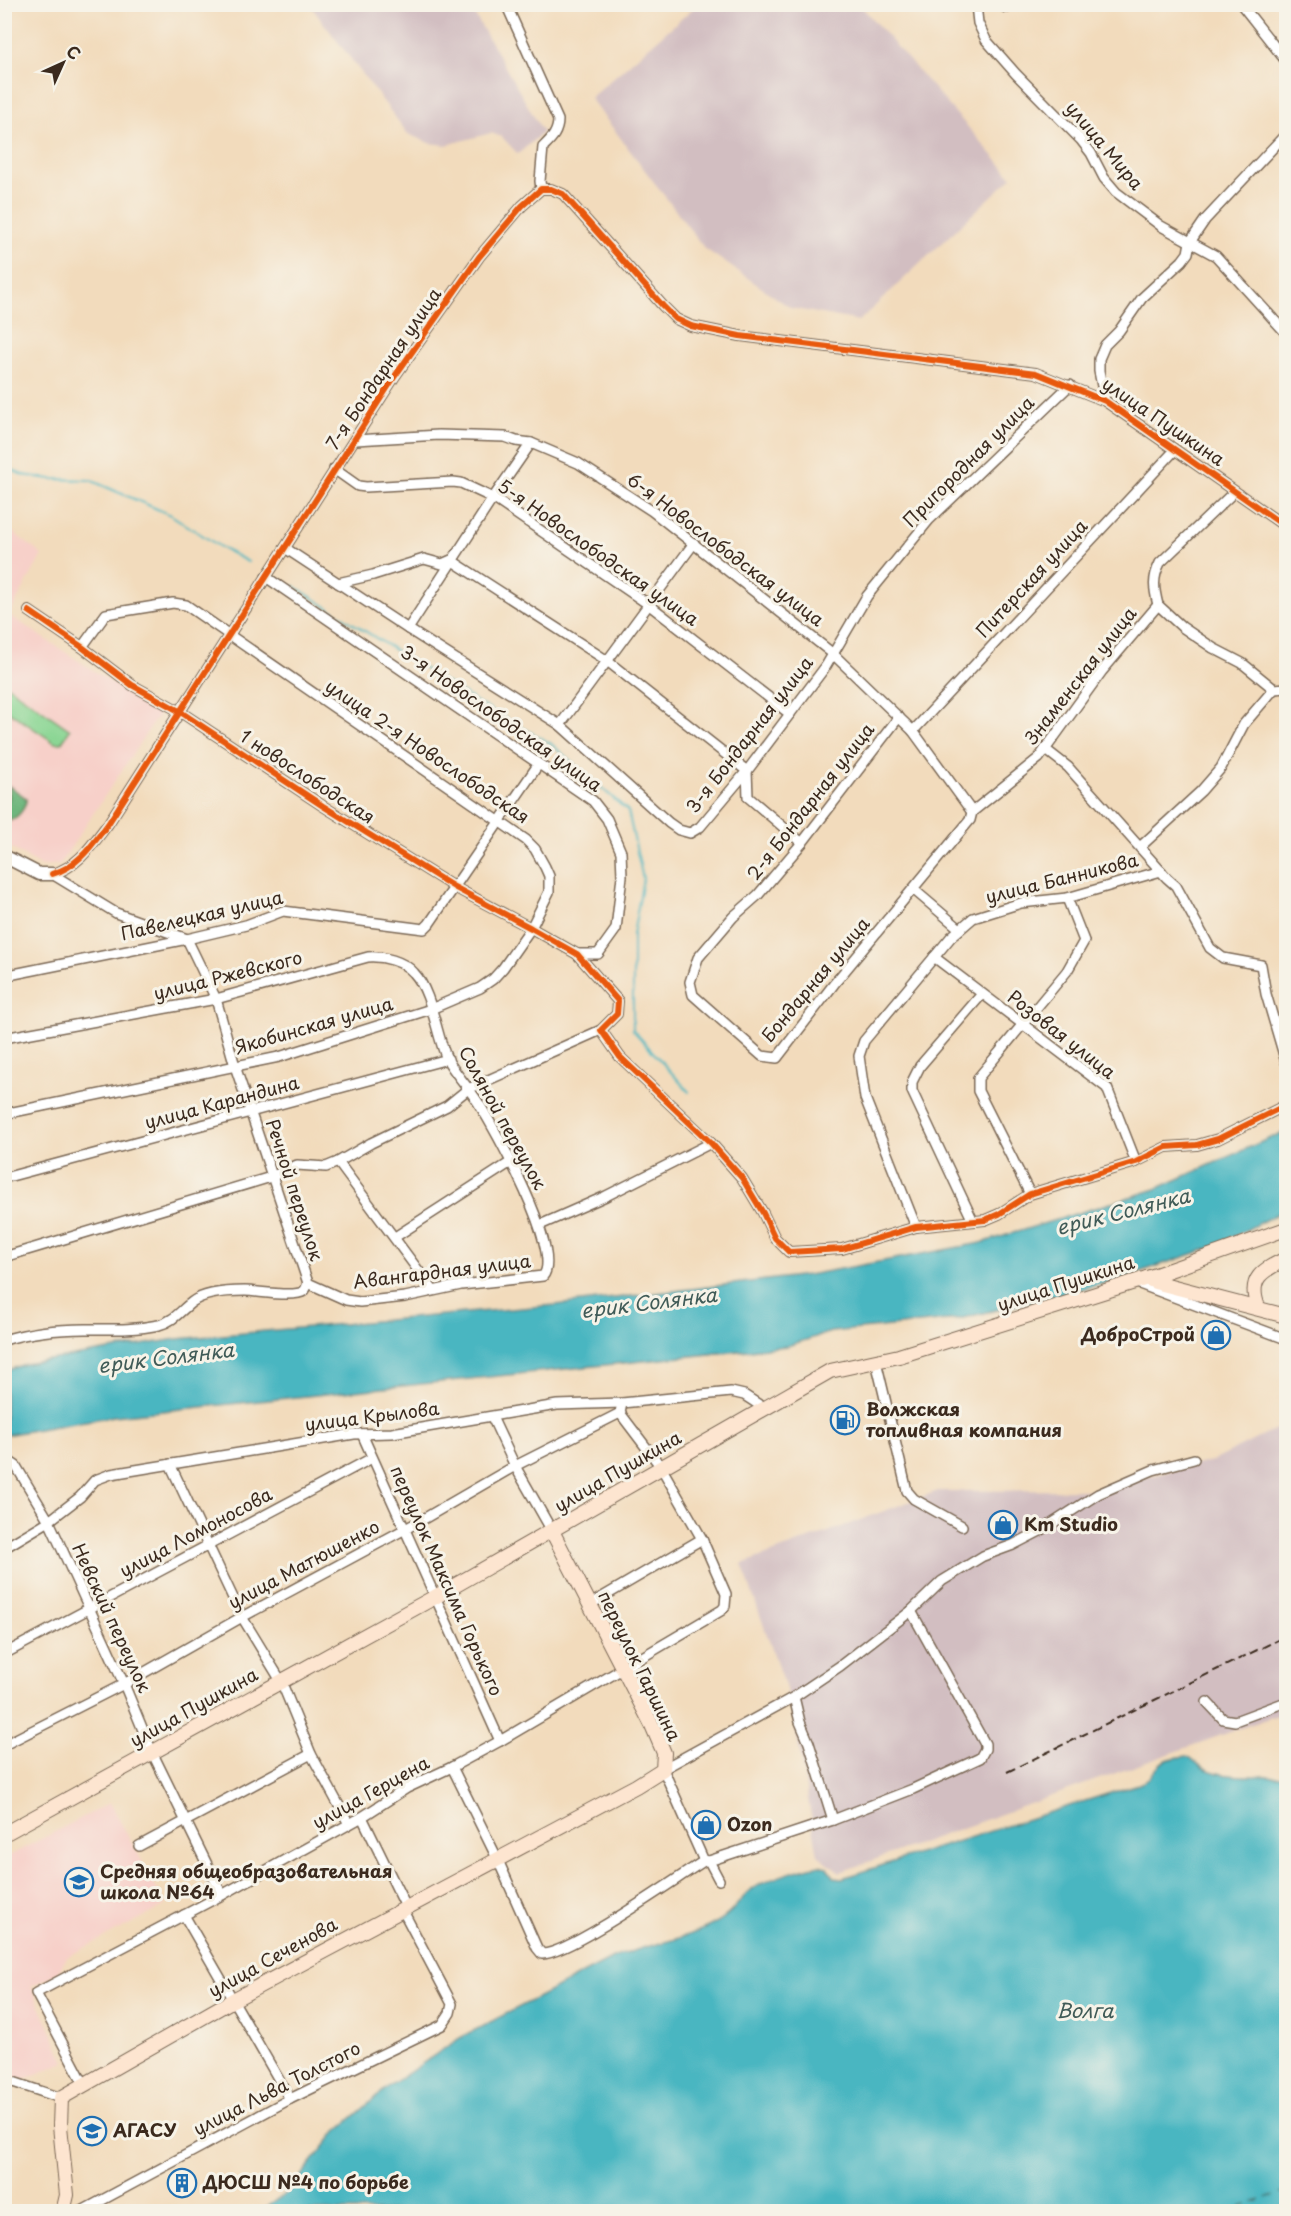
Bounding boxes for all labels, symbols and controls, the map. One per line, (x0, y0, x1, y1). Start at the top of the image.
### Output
north arrow (33, 33, 93, 93)
text: С (62, 39, 87, 64)
street label: улица Мира (1060, 95, 1151, 196)
street label: 7-я Бондарная улица (318, 281, 448, 455)
street label: улица Пушкина (1097, 370, 1231, 472)
street label: Пригородная улица (896, 389, 1040, 533)
street label: 6-я Новослободская улица (622, 465, 831, 633)
street label: 5-я Новослободская улица (493, 472, 705, 632)
street label: Питерская улица (969, 512, 1093, 643)
street label: Знаменская улица (1017, 600, 1143, 750)
street label: 3-я Новослободская улица (396, 638, 609, 798)
street label: 3-я Бондарная улица (679, 649, 819, 818)
street label: улица 2-я Новослободская (320, 672, 535, 829)
street label: 2-я Бондарная улица (740, 716, 880, 886)
street label: 1 новослободская (235, 722, 381, 830)
street label: улица Банникова (982, 845, 1142, 910)
street label: Павелецкая улица (118, 883, 286, 946)
street label: Бондарная улица (754, 910, 876, 1048)
street label: улица Ржевского (150, 943, 305, 1006)
street label: Розовая улица (1002, 983, 1122, 1085)
street label: Якобинская улица (231, 989, 396, 1060)
street label: Соляной переулок (453, 1041, 554, 1194)
street label: улица Карандина (141, 1068, 302, 1135)
street label: Речной переулок (260, 1115, 331, 1264)
water label: ерик Солянка (1053, 1180, 1193, 1242)
street label: Авангардная улица (351, 1246, 533, 1295)
street label: улица Пушкина (993, 1247, 1138, 1317)
water label: ерик Солянка (579, 1279, 719, 1325)
shop icon: ДоброСтрой (1200, 1319, 1232, 1351)
place label: ДоброСтрой (1080, 1320, 1195, 1347)
water label: ерик Солянка (96, 1334, 236, 1380)
street label: улица Крылова (303, 1394, 441, 1437)
place label: Волжская топливная компания (866, 1395, 1062, 1443)
fuel station icon: Волжская топливная компания (829, 1404, 861, 1436)
street label: улица Пушкина (549, 1423, 686, 1518)
street label: переулок Максима Горького (384, 1461, 511, 1700)
street label: улица Ломоносова (114, 1480, 277, 1583)
shop icon: Кm Studio (987, 1509, 1019, 1541)
place label: Кm Studio (1024, 1510, 1118, 1537)
street label: улица Матюшенко (223, 1512, 384, 1615)
street label: Невский переулок (66, 1538, 159, 1697)
street label: переулок Гаршина (592, 1585, 689, 1746)
street label: улица Пушкина (124, 1660, 263, 1753)
street label: улица Герцена (307, 1748, 434, 1835)
shop icon: Ozon (690, 1809, 722, 1841)
place label: Ozon (727, 1810, 772, 1837)
place label: Средняя общеобразовательная школа №64 (100, 1857, 392, 1905)
school or university icon: Средняя общеобразовательная школа №64 (63, 1866, 95, 1898)
street label: улица Сеченова (203, 1910, 342, 2003)
water label: Волга (1056, 1995, 1114, 2025)
street label: улица Льва Толстого (188, 2034, 365, 2142)
school or university icon: АГАСУ (76, 2115, 108, 2147)
place label: АГАСУ (112, 2116, 177, 2143)
building icon: ДЮСШ №4 по борьбе (166, 2167, 198, 2199)
place label: ДЮСШ №4 по борьбе (202, 2168, 409, 2195)

